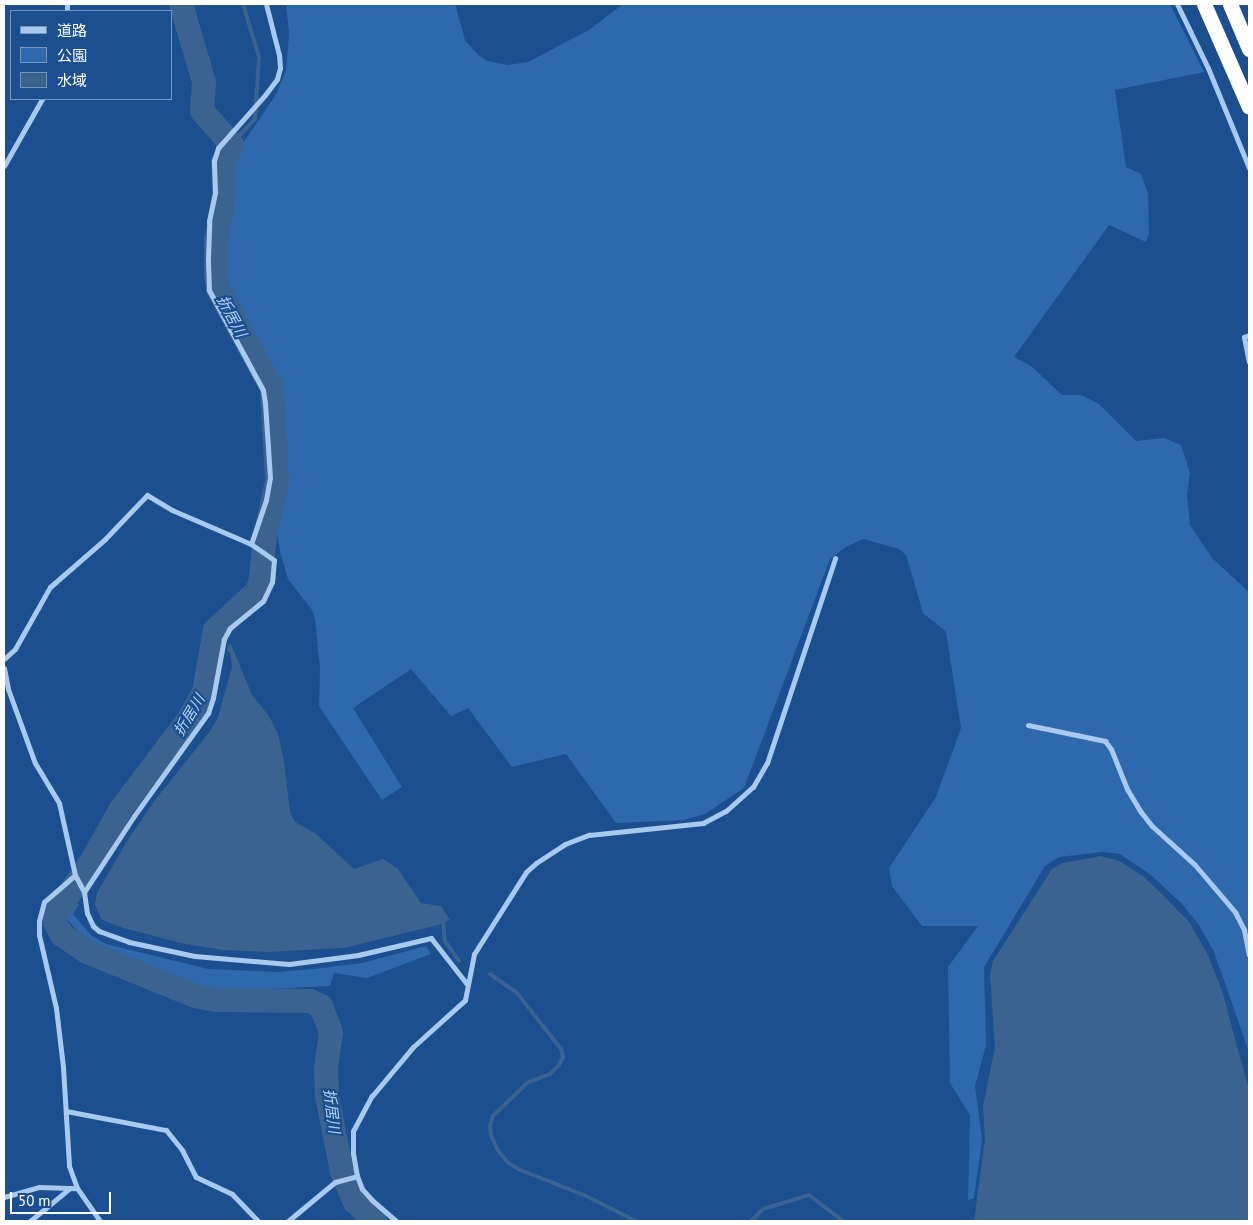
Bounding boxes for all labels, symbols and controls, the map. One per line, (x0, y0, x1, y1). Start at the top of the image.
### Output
legend (10, 10, 172, 100)
text: 道路 (57, 21, 87, 40)
text: 公園 (57, 46, 87, 65)
text: 水域 (57, 71, 87, 90)
water label: 折居川 (213, 292, 251, 340)
water label: 折居川 (170, 691, 208, 739)
water label: 折居川 (320, 1088, 344, 1134)
scale bar (12, 1182, 114, 1214)
text: 50 m (18, 1191, 51, 1210)

